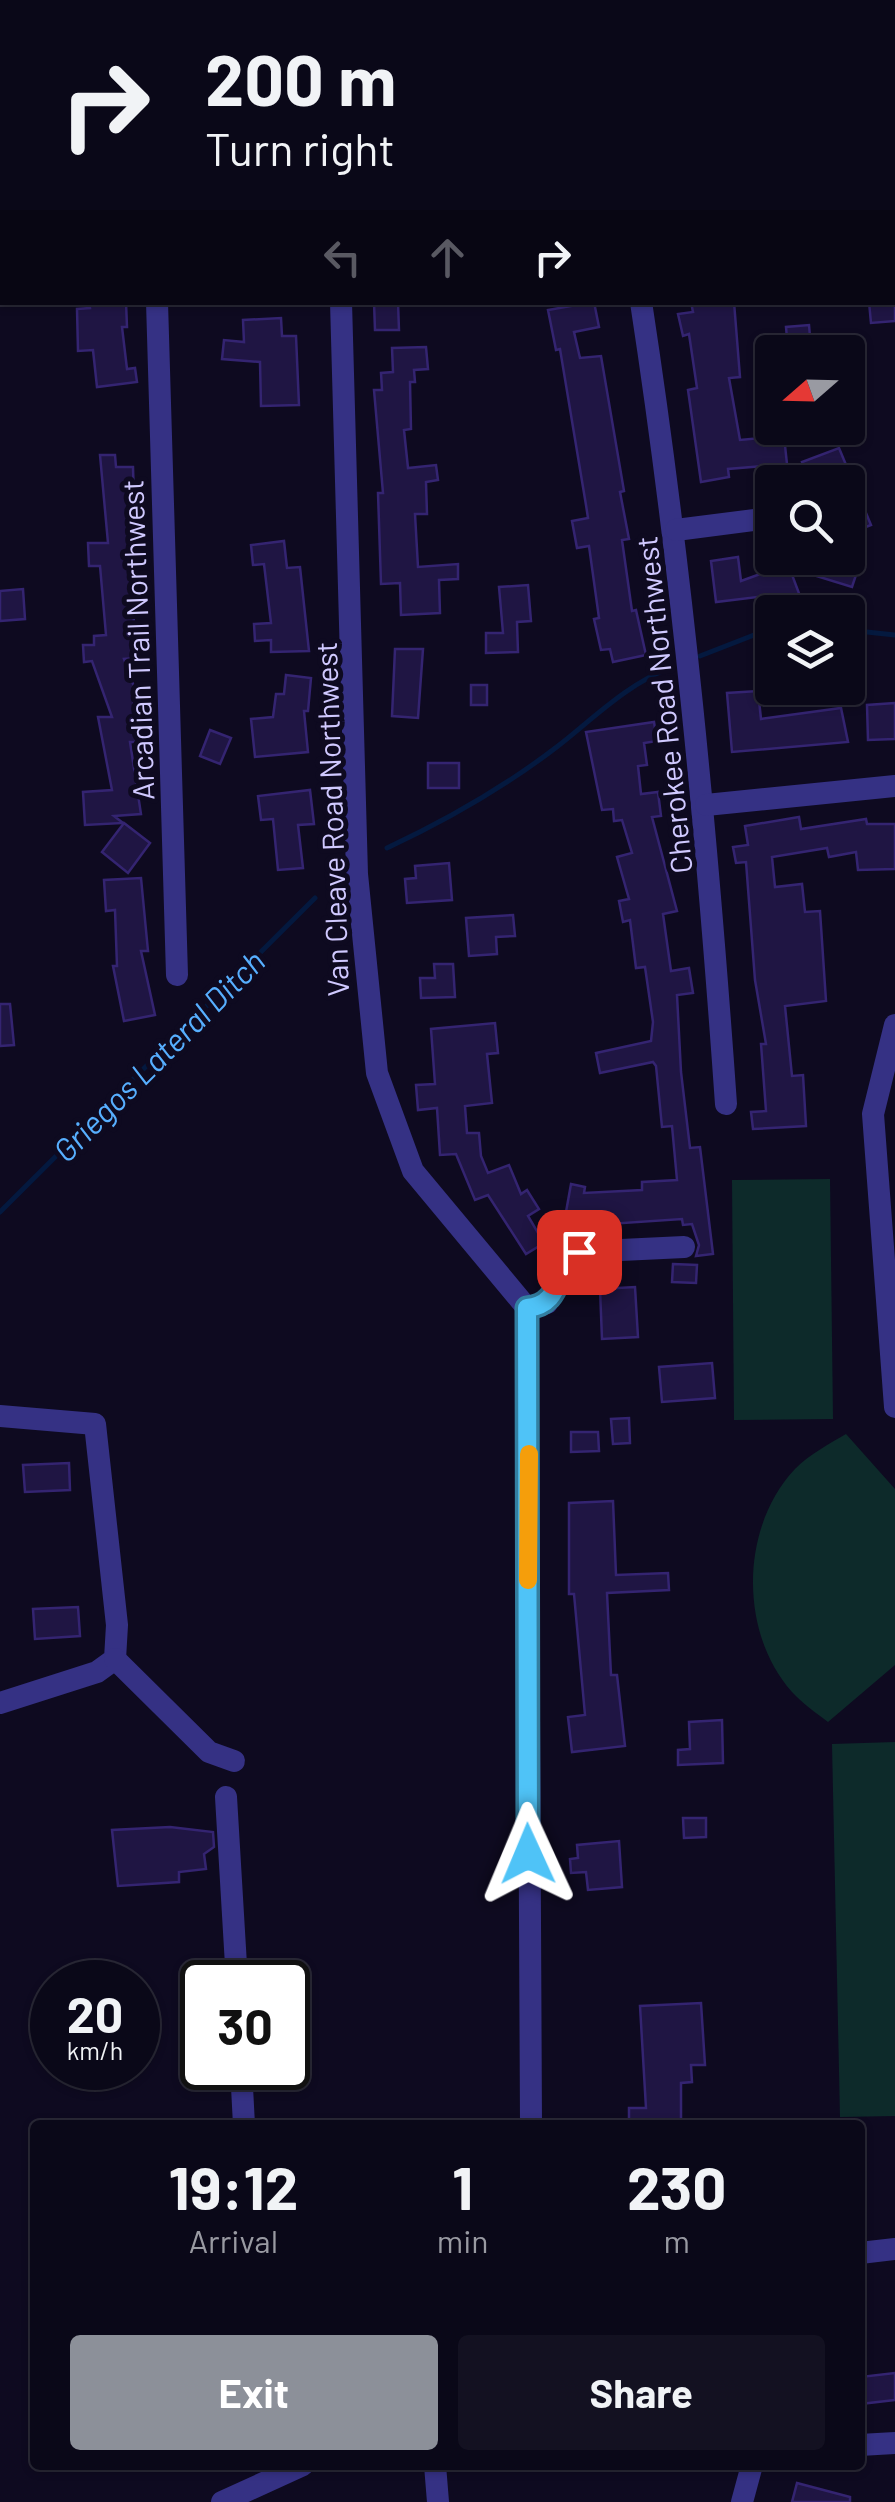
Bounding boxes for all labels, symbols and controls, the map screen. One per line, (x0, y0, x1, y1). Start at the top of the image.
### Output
text: 200 m (205, 36, 396, 120)
icon: right (40, 40, 170, 170)
text: Turn right (205, 121, 395, 175)
icon: left (315, 230, 370, 285)
icon: ahead (420, 230, 475, 285)
icon: right (525, 230, 580, 285)
north arrow (755, 335, 865, 445)
map controls (755, 335, 865, 705)
button: search (755, 465, 865, 575)
street label: Arcadian Trail Northwest (113, 479, 161, 801)
street label: Cherokee Road Northwest (627, 535, 699, 875)
button: layers (755, 595, 865, 705)
street label: Van Cleave Road Northwest (307, 641, 355, 997)
water label: Griegos Lateral Ditch (44, 941, 272, 1169)
pin (537, 1210, 622, 1295)
icon: arrive (552, 1225, 607, 1280)
position arrow (476, 1802, 580, 1906)
speed limit sign: 30 (180, 1960, 310, 2090)
text: 20 (67, 1983, 123, 2043)
text: km/h (67, 2035, 123, 2065)
text: 19:12 (168, 2150, 298, 2222)
text: 1 (452, 2150, 473, 2222)
text: 230 (627, 2150, 726, 2222)
text: Arrival (189, 2221, 278, 2259)
text: min (437, 2221, 489, 2259)
text: m (664, 2221, 690, 2259)
button: Exit (70, 2335, 438, 2450)
button: Share (458, 2335, 825, 2450)

